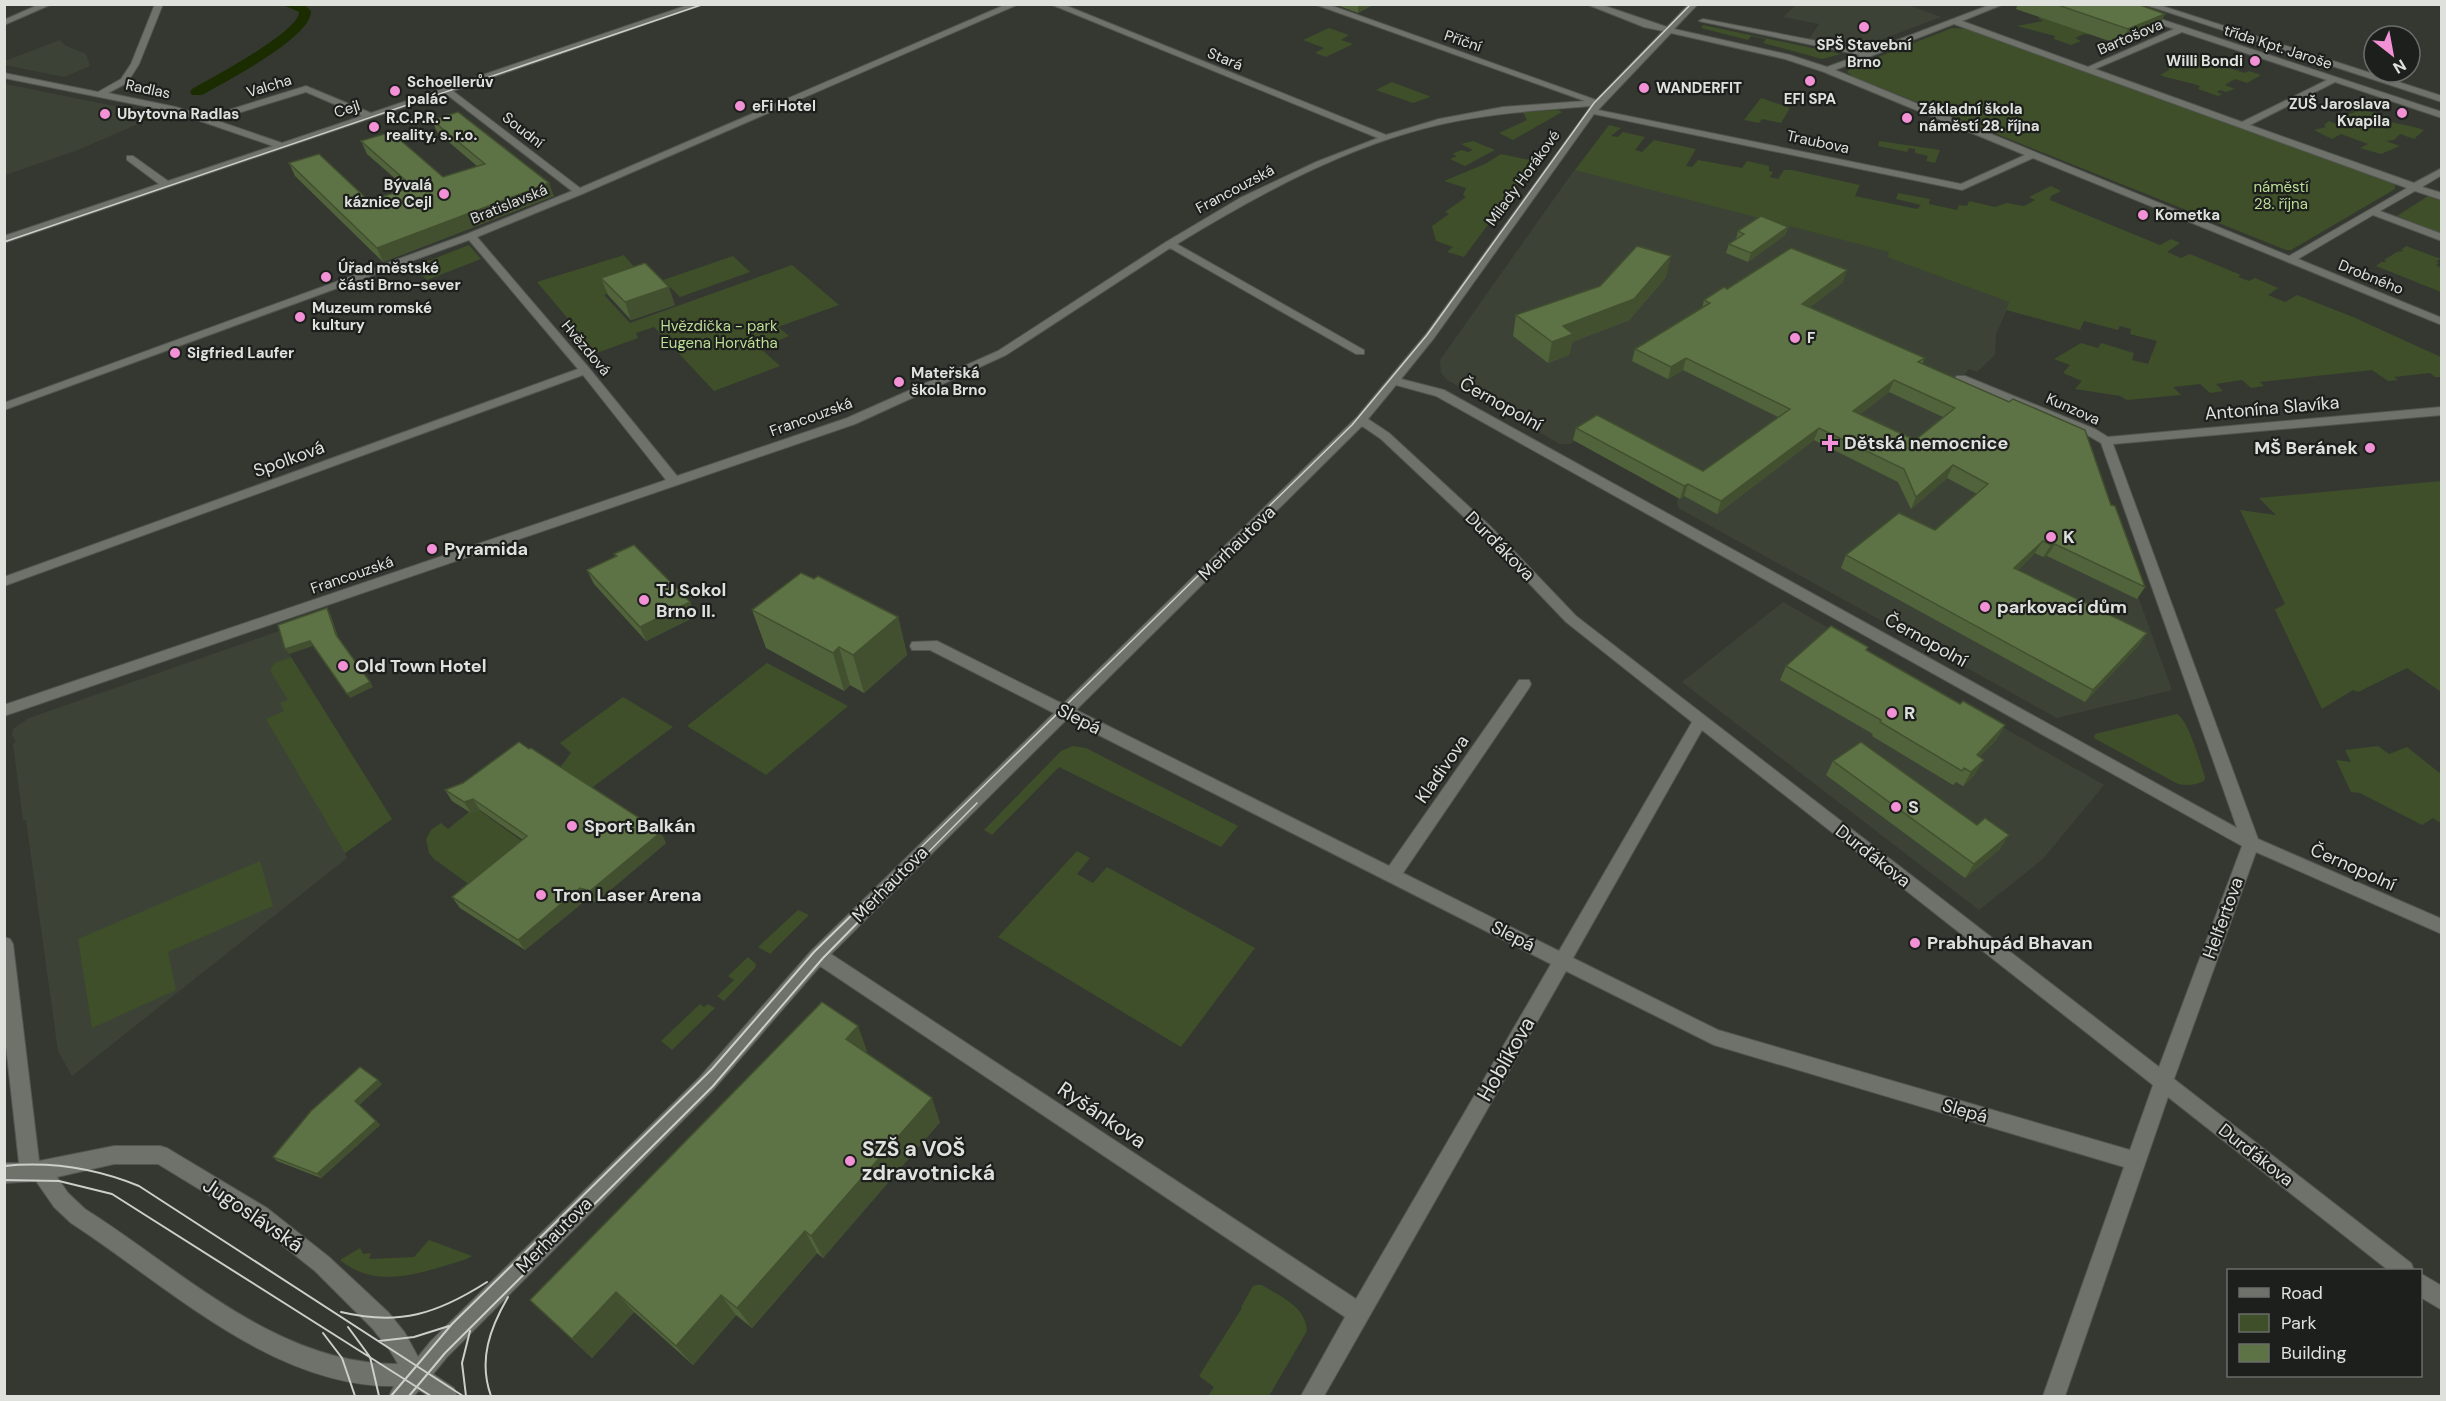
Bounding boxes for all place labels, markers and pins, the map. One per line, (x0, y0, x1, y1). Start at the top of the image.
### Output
marker: SPŠ Stavební Brno (1857, 20, 1871, 34)
place label: SPŠ Stavební Brno (1816, 35, 1912, 72)
place label: Willi Bondi (2166, 51, 2243, 71)
marker: Willi Bondi (2248, 54, 2262, 68)
place label: Schoellerův palác (407, 72, 494, 109)
marker: EFI SPA (1803, 74, 1817, 88)
place label: WANDERFIT (1656, 78, 1742, 98)
marker: WANDERFIT (1637, 81, 1651, 95)
marker: Schoellerův palác (388, 84, 402, 98)
place label: EFI SPA (1784, 89, 1837, 109)
place label: ZUŠ Jaroslava Kvapila (2289, 94, 2390, 131)
place label: eFi Hotel (752, 96, 816, 116)
marker: eFi Hotel (733, 99, 747, 113)
place label: Základní škola náměstí 28. října (1919, 99, 2040, 136)
place label: Ubytovna Radlas (117, 104, 239, 124)
marker: ZUŠ Jaroslava Kvapila (2395, 106, 2409, 120)
marker: Ubytovna Radlas (98, 107, 112, 121)
place label: R.C.P.R. - reality, s. r.o. (386, 108, 477, 145)
marker: Základní škola náměstí 28. října (1900, 111, 1914, 125)
marker: R.C.P.R. - reality, s. r.o. (367, 120, 381, 134)
place label: Bývalá káznice Cejl (344, 175, 432, 212)
marker: Bývalá káznice Cejl (437, 187, 451, 201)
place label: Kometka (2155, 205, 2220, 225)
marker: Kometka (2136, 208, 2150, 222)
place label: Úřad městské části Brno-sever (338, 258, 461, 295)
marker: Úřad městské části Brno-sever (319, 270, 333, 284)
place label: Muzeum romské kultury (312, 298, 432, 335)
marker: Muzeum romské kultury (293, 310, 307, 324)
place label: F (1807, 328, 1815, 348)
marker: F (1788, 331, 1802, 345)
place label: Sigfried Laufer (187, 343, 294, 363)
marker: Sigfried Laufer (168, 346, 182, 360)
place label: Mateřská škola Brno (911, 363, 987, 400)
marker: Mateřská škola Brno (892, 375, 906, 389)
place label: Dětská nemocnice (1844, 431, 2008, 455)
marker: Dětská nemocnice (1821, 434, 1839, 452)
place label: MŠ Beránek (2254, 436, 2359, 460)
marker: MŠ Beránek (2363, 441, 2377, 455)
place label: K (2063, 525, 2075, 549)
marker: K (2044, 530, 2058, 544)
place label: Pyramida (444, 537, 528, 561)
marker: Pyramida (425, 542, 439, 556)
place label: TJ Sokol Brno II. (656, 578, 726, 623)
marker: TJ Sokol Brno II. (637, 593, 651, 607)
place label: parkovací dům (1997, 595, 2127, 619)
marker: parkovací dům (1978, 600, 1992, 614)
place label: Old Town Hotel (355, 654, 487, 678)
marker: Old Town Hotel (336, 659, 350, 673)
place label: R (1904, 701, 1915, 725)
marker: R (1885, 706, 1899, 720)
place label: S (1908, 795, 1919, 819)
marker: S (1889, 800, 1903, 814)
place label: Sport Balkán (584, 814, 696, 838)
marker: Sport Balkán (565, 819, 579, 833)
place label: Tron Laser Arena (553, 883, 702, 907)
marker: Tron Laser Arena (534, 888, 548, 902)
place label: Prabhupád Bhavan (1927, 931, 2093, 955)
marker: Prabhupád Bhavan (1908, 936, 1922, 950)
place label: SZŠ a VOŠ zdravotnická (862, 1135, 995, 1187)
marker: SZŠ a VOŠ zdravotnická (843, 1154, 857, 1168)

